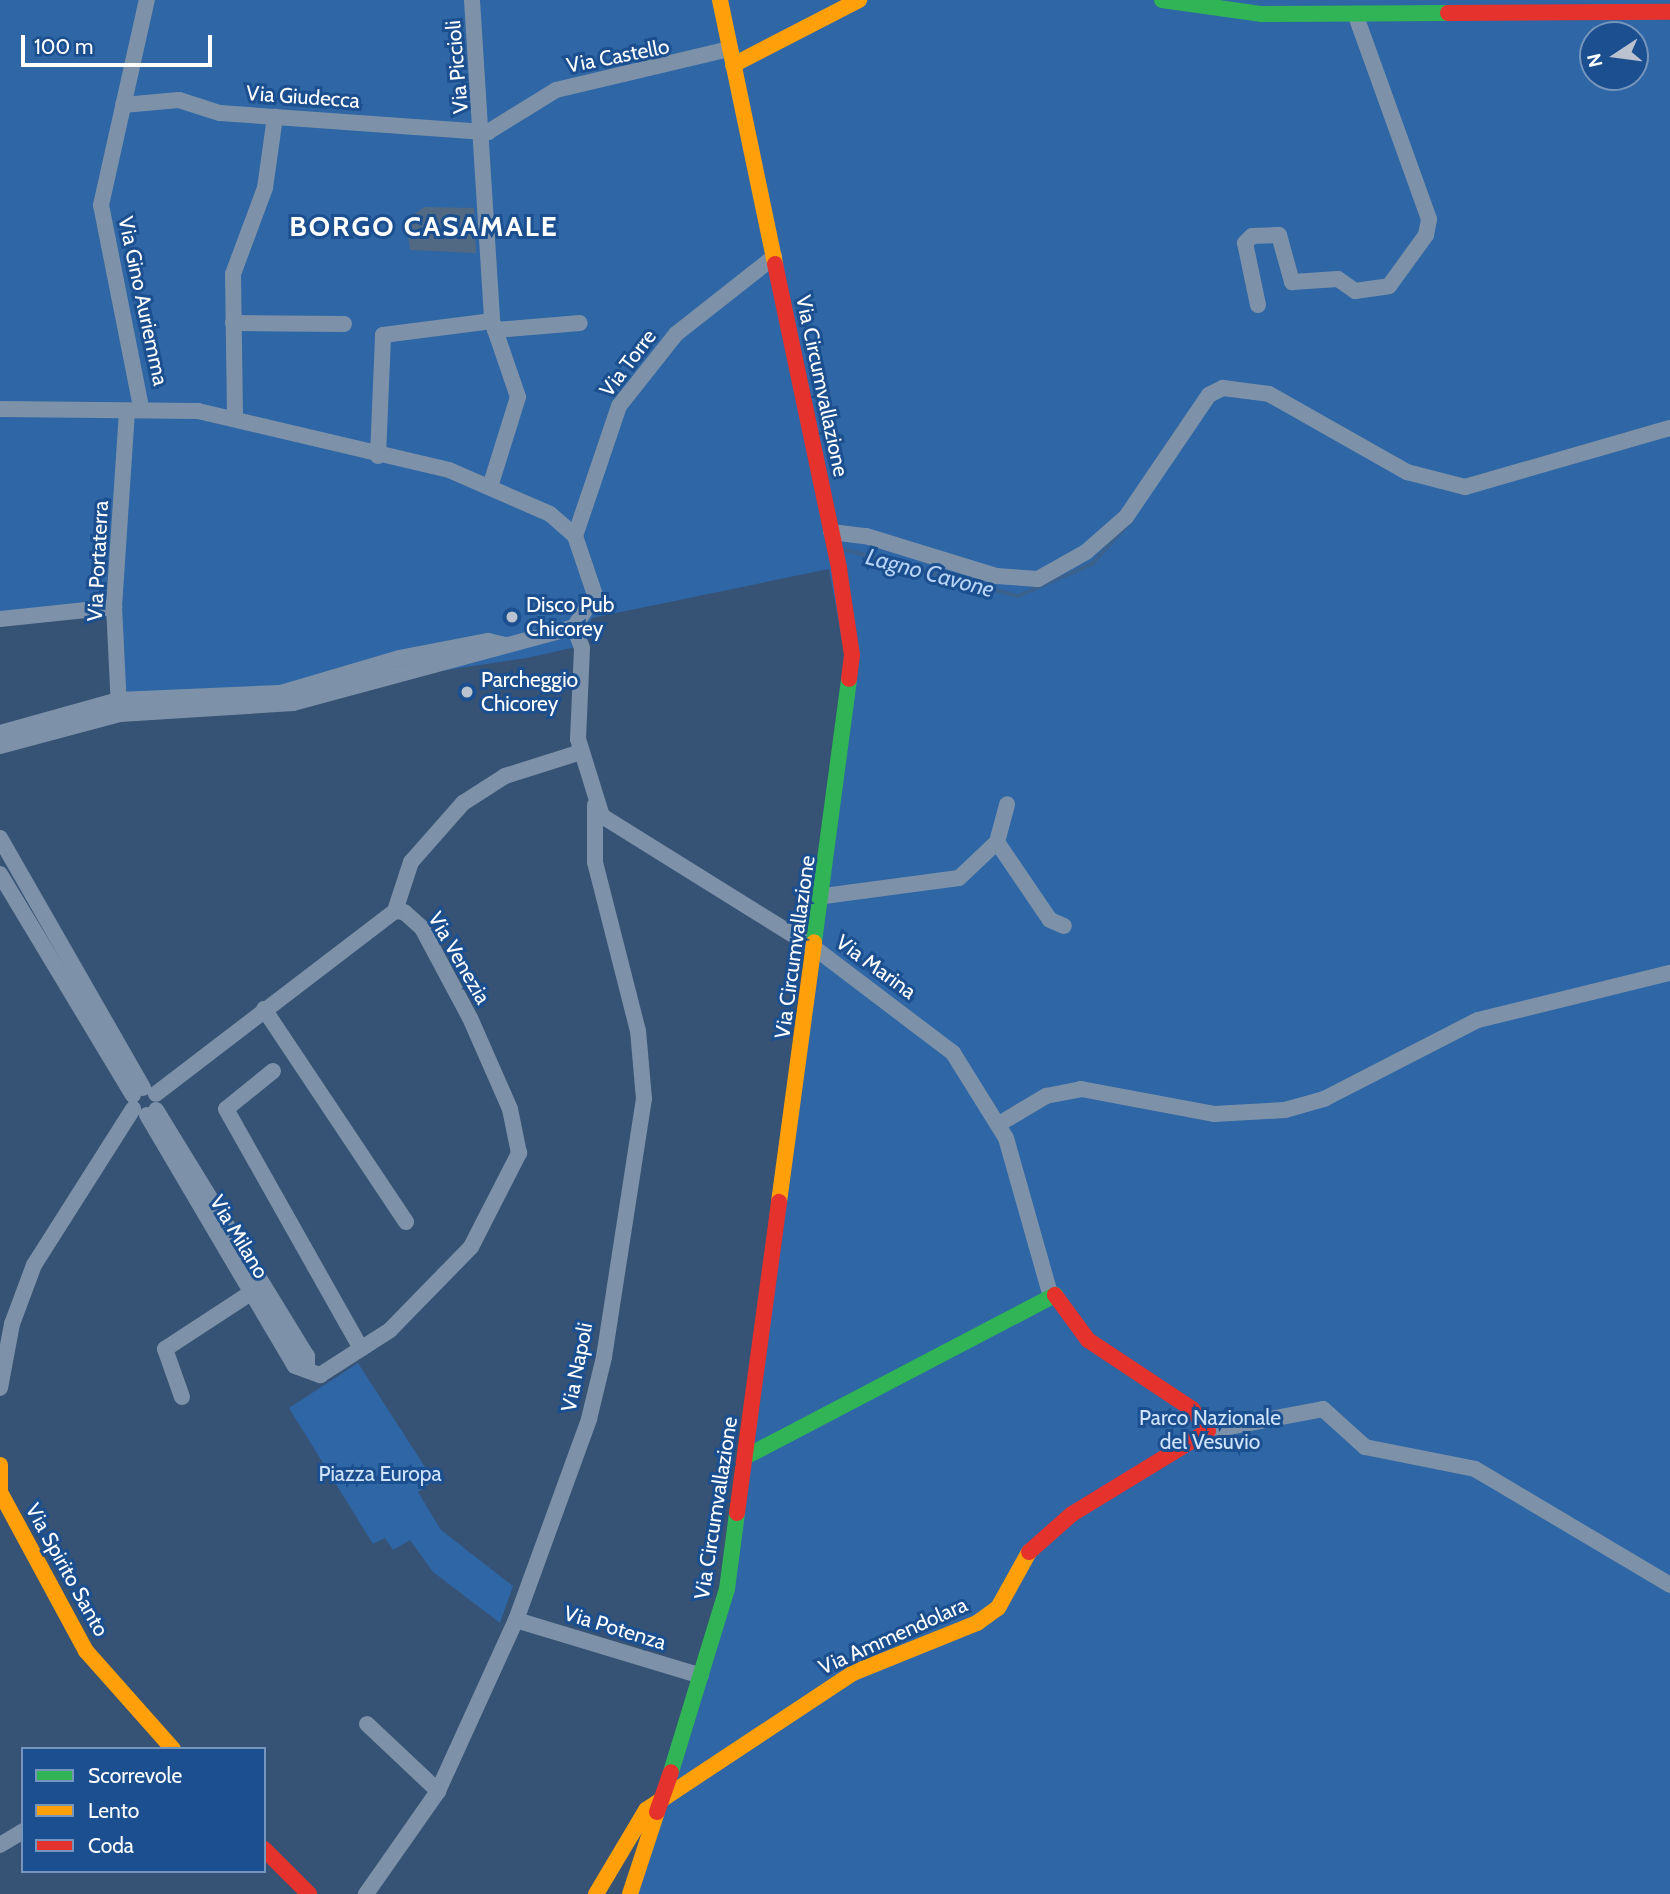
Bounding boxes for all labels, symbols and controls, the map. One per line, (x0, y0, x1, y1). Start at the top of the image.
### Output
street label: Via Piccioli (440, 19, 474, 115)
scale bar (24, 21, 215, 65)
north arrow (1579, 21, 1649, 91)
text: 100 m (34, 34, 93, 59)
street label: Via Castello (565, 34, 671, 78)
text: N (1582, 51, 1608, 70)
street label: Via Giudecca (245, 80, 361, 114)
district label: BORGO CASAMALE (291, 209, 557, 243)
street label: Via Gino Auriemma (113, 214, 173, 388)
street label: Via Circumvallazione (790, 293, 854, 479)
street label: Via Torre (595, 324, 661, 402)
street label: Via Portaterra (82, 500, 114, 622)
water label: Lagno Cavone (863, 543, 997, 603)
place label: Disco Pub Chicorey (526, 592, 614, 642)
marker: Disco Pub Chicorey (504, 609, 520, 625)
place label: Parcheggio Chicorey (481, 667, 578, 717)
marker: Parcheggio Chicorey (459, 684, 475, 700)
street label: Via Circumvallazione (770, 854, 820, 1040)
street label: Via Venezia (423, 907, 495, 1009)
street label: Via Marina (831, 930, 921, 1004)
street label: Via Milano (204, 1191, 274, 1283)
street label: Via Napoli (556, 1320, 598, 1414)
park label: Parco Nazionale del Vesuvio (1139, 1405, 1281, 1455)
street label: Via Circumvallazione (689, 1415, 743, 1601)
park label: Piazza Europa (319, 1461, 441, 1487)
street label: Via Spirito Santo (20, 1499, 114, 1641)
street label: Via Ammendolara (815, 1592, 971, 1680)
street label: Via Potenza (561, 1601, 669, 1655)
legend (21, 1747, 266, 1873)
text: Scorrevole (88, 1763, 182, 1788)
text: Lento (88, 1798, 139, 1823)
text: Coda (88, 1833, 134, 1858)

